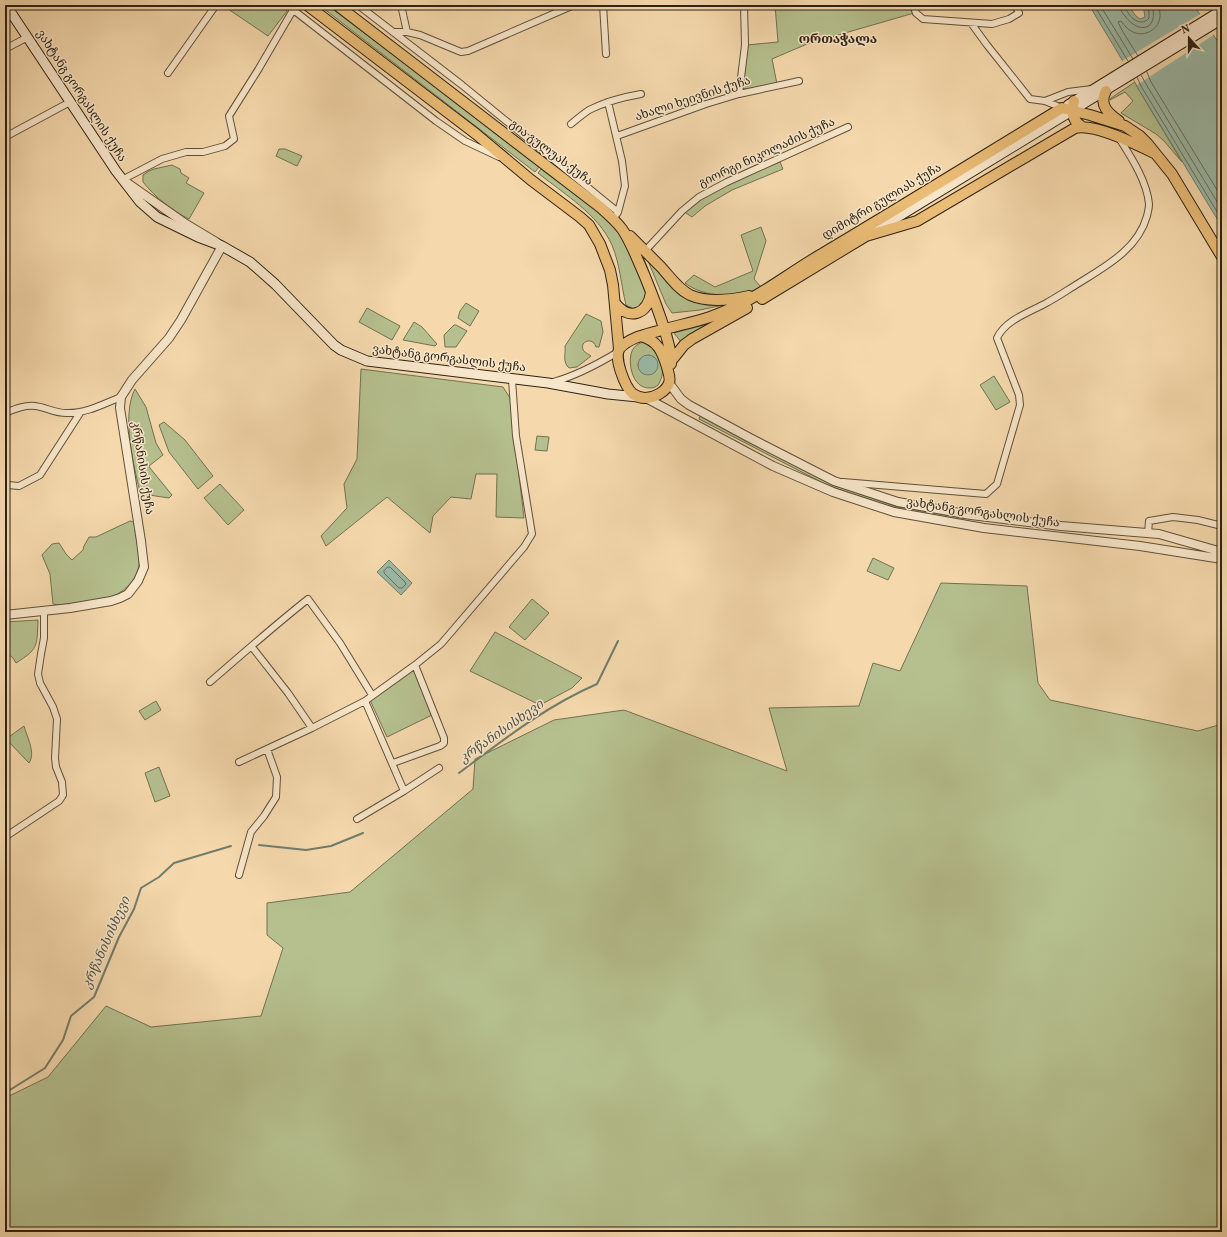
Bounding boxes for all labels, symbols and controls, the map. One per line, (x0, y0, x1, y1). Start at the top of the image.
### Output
north arrow (1169, 18, 1209, 58)
text: N (1180, 22, 1192, 38)
street label: ვახტანგ გორგასლის ქუჩა (32, 27, 130, 165)
district label: ორთაჭალა (799, 31, 877, 49)
street label: ახალი ხეივნის ქუჩა (633, 73, 753, 125)
street label: გიორგი ნიკოლაძის ქუჩა (696, 114, 838, 192)
street label: გია გულუას ქუჩა (506, 116, 596, 190)
street label: დიმიტრი გულიას ქუჩა (819, 160, 945, 244)
street label: ვახტანგ გორგასლის ქუჩა (371, 342, 527, 376)
street label: კრწანისის ქუჩა (127, 420, 157, 516)
street label: ვახტანგ გორგასლის ქუჩა (905, 494, 1061, 532)
water label: კრწანისისხევი (456, 696, 548, 768)
water label: კრწანისისხევი (79, 893, 136, 992)

